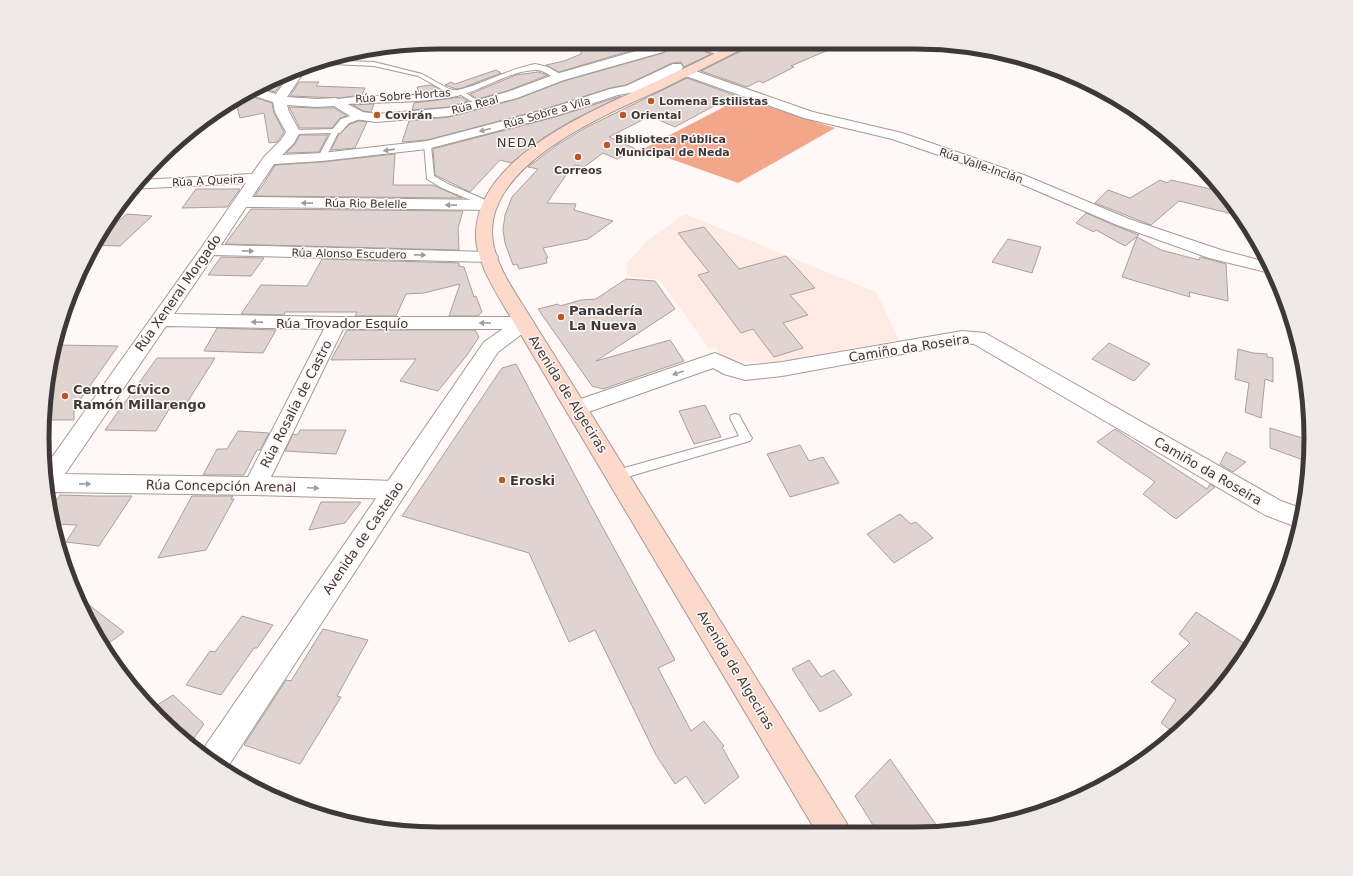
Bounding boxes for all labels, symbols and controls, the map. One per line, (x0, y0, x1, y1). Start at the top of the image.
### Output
street label: Rúa Sobre Hortas (355, 86, 452, 106)
street label: Rúa Real (450, 93, 500, 117)
street label: Rúa Sobre a Vila (502, 94, 592, 132)
place label: Lomena Estilistas (659, 95, 768, 108)
marker: Lomena Estilistas (646, 96, 656, 106)
place label: Covirán (385, 109, 432, 122)
place label: Oriental (631, 109, 681, 122)
marker: Covirán (372, 110, 382, 120)
marker: Oriental (618, 110, 628, 120)
one-way arrow (478, 128, 491, 134)
place label: Biblioteca Pública Municipal de Neda (615, 133, 730, 159)
district label: NEDA (497, 135, 537, 150)
marker: Biblioteca Pública Municipal de Neda (602, 140, 612, 150)
street label: Rúa Valle-Inclán (937, 146, 1025, 186)
one-way arrow (383, 147, 395, 153)
marker: Correos (573, 152, 583, 162)
place label: Correos (554, 164, 602, 177)
street label: Rúa A Queira (172, 173, 244, 189)
street label: Rúa Rio Belelle (325, 197, 407, 211)
one-way arrow (300, 200, 313, 206)
one-way arrow (444, 202, 457, 208)
street label: Rúa Xeneral Morgado (132, 232, 224, 354)
street label: Rúa Alonso Escudero (291, 246, 407, 262)
one-way arrow (242, 248, 255, 254)
one-way arrow (414, 252, 427, 258)
place label: Panadería La Nueva (569, 303, 643, 333)
marker: Panadería La Nueva (556, 312, 566, 322)
street label: Rúa Trovador Esquío (276, 316, 408, 331)
one-way arrow (250, 319, 263, 325)
one-way arrow (478, 320, 491, 326)
street label: Camiño da Roseira (848, 331, 970, 365)
street label: Avenida de Algeciras (526, 332, 611, 456)
street label: Rúa Rosalía de Castro (257, 337, 335, 470)
one-way arrow (672, 371, 684, 377)
place label: Centro Cívico Ramón Millarengo (73, 382, 206, 412)
marker: Centro Cívico Ramón Millarengo (60, 391, 70, 401)
street label: Camiño da Roseira (1151, 434, 1265, 508)
place label: Eroski (510, 473, 555, 488)
marker: Eroski (497, 475, 507, 485)
street label: Rúa Concepción Arenal (146, 477, 296, 495)
street label: Avenida de Castelao (320, 479, 406, 597)
one-way arrow (79, 481, 92, 487)
one-way arrow (307, 484, 319, 491)
street label: Avenida de Algeciras (695, 608, 778, 732)

